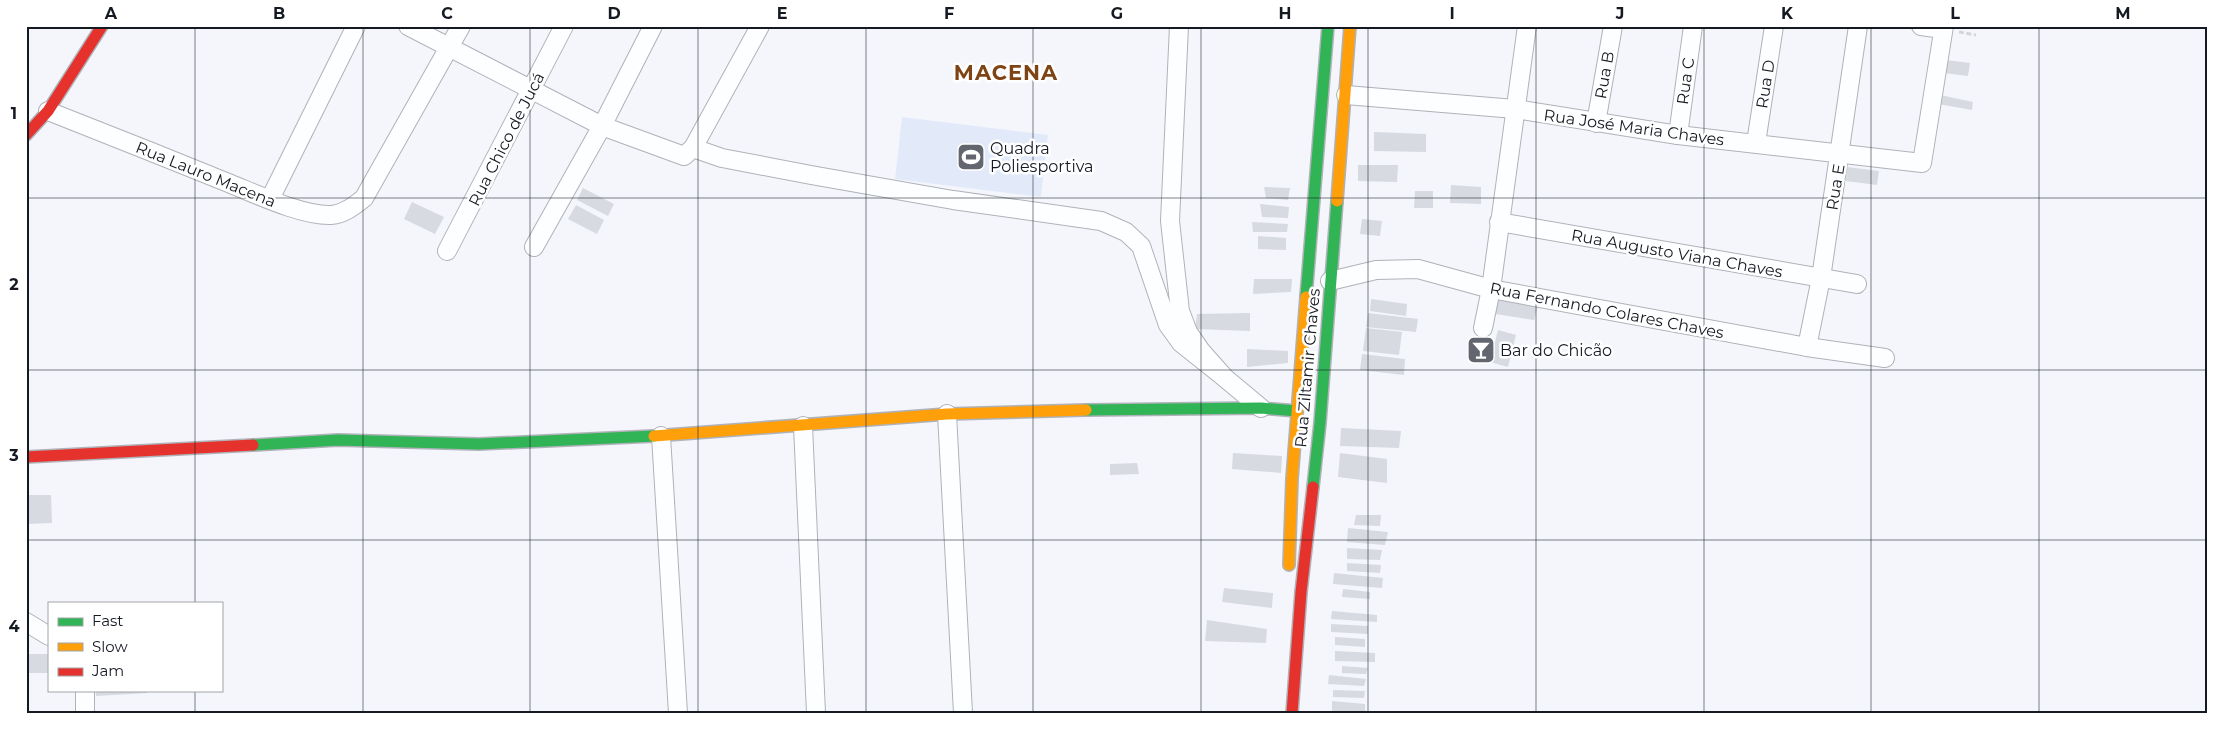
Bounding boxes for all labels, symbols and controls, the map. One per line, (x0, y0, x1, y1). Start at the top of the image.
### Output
text: A (104, 4, 118, 23)
text: B (273, 4, 285, 23)
text: C (441, 4, 453, 23)
text: D (607, 4, 621, 23)
text: E (777, 4, 787, 23)
text: F (944, 4, 954, 23)
text: G (1111, 4, 1123, 23)
text: H (1279, 4, 1291, 23)
text: I (1449, 4, 1455, 23)
text: J (1615, 4, 1624, 23)
text: K (1781, 4, 1794, 23)
text: L (1950, 4, 1960, 23)
text: M (2115, 4, 2131, 23)
street label: Rua B (1591, 50, 1618, 100)
street label: Rua C (1673, 56, 1698, 106)
street label: Rua D (1752, 58, 1779, 110)
district label: MACENA (954, 60, 1058, 85)
street label: Rua Chico de Jucá (465, 69, 548, 209)
text: 1 (11, 104, 17, 123)
street label: Rua José Maria Chaves (1543, 105, 1726, 150)
street label: Rua Lauro Macena (133, 138, 279, 211)
place label: Quadra Poliesportiva (990, 139, 1094, 176)
sports icon: Quadra Poliesportiva (956, 142, 986, 172)
street label: Rua E (1822, 163, 1849, 212)
street label: Rua Augusto Viana Chaves (1570, 226, 1784, 281)
text: 2 (9, 275, 19, 294)
street label: Rua Fernando Colares Chaves (1488, 278, 1726, 343)
street label: Rua Ziltamir Chaves (1291, 287, 1324, 448)
bar icon: Bar do Chicão (1466, 335, 1496, 365)
place label: Bar do Chicão (1500, 341, 1612, 360)
text: 3 (8, 446, 19, 465)
legend (48, 602, 222, 692)
text: Fast (92, 611, 123, 630)
text: 4 (8, 617, 20, 636)
text: Slow (92, 637, 128, 656)
text: Jam (91, 661, 124, 680)

